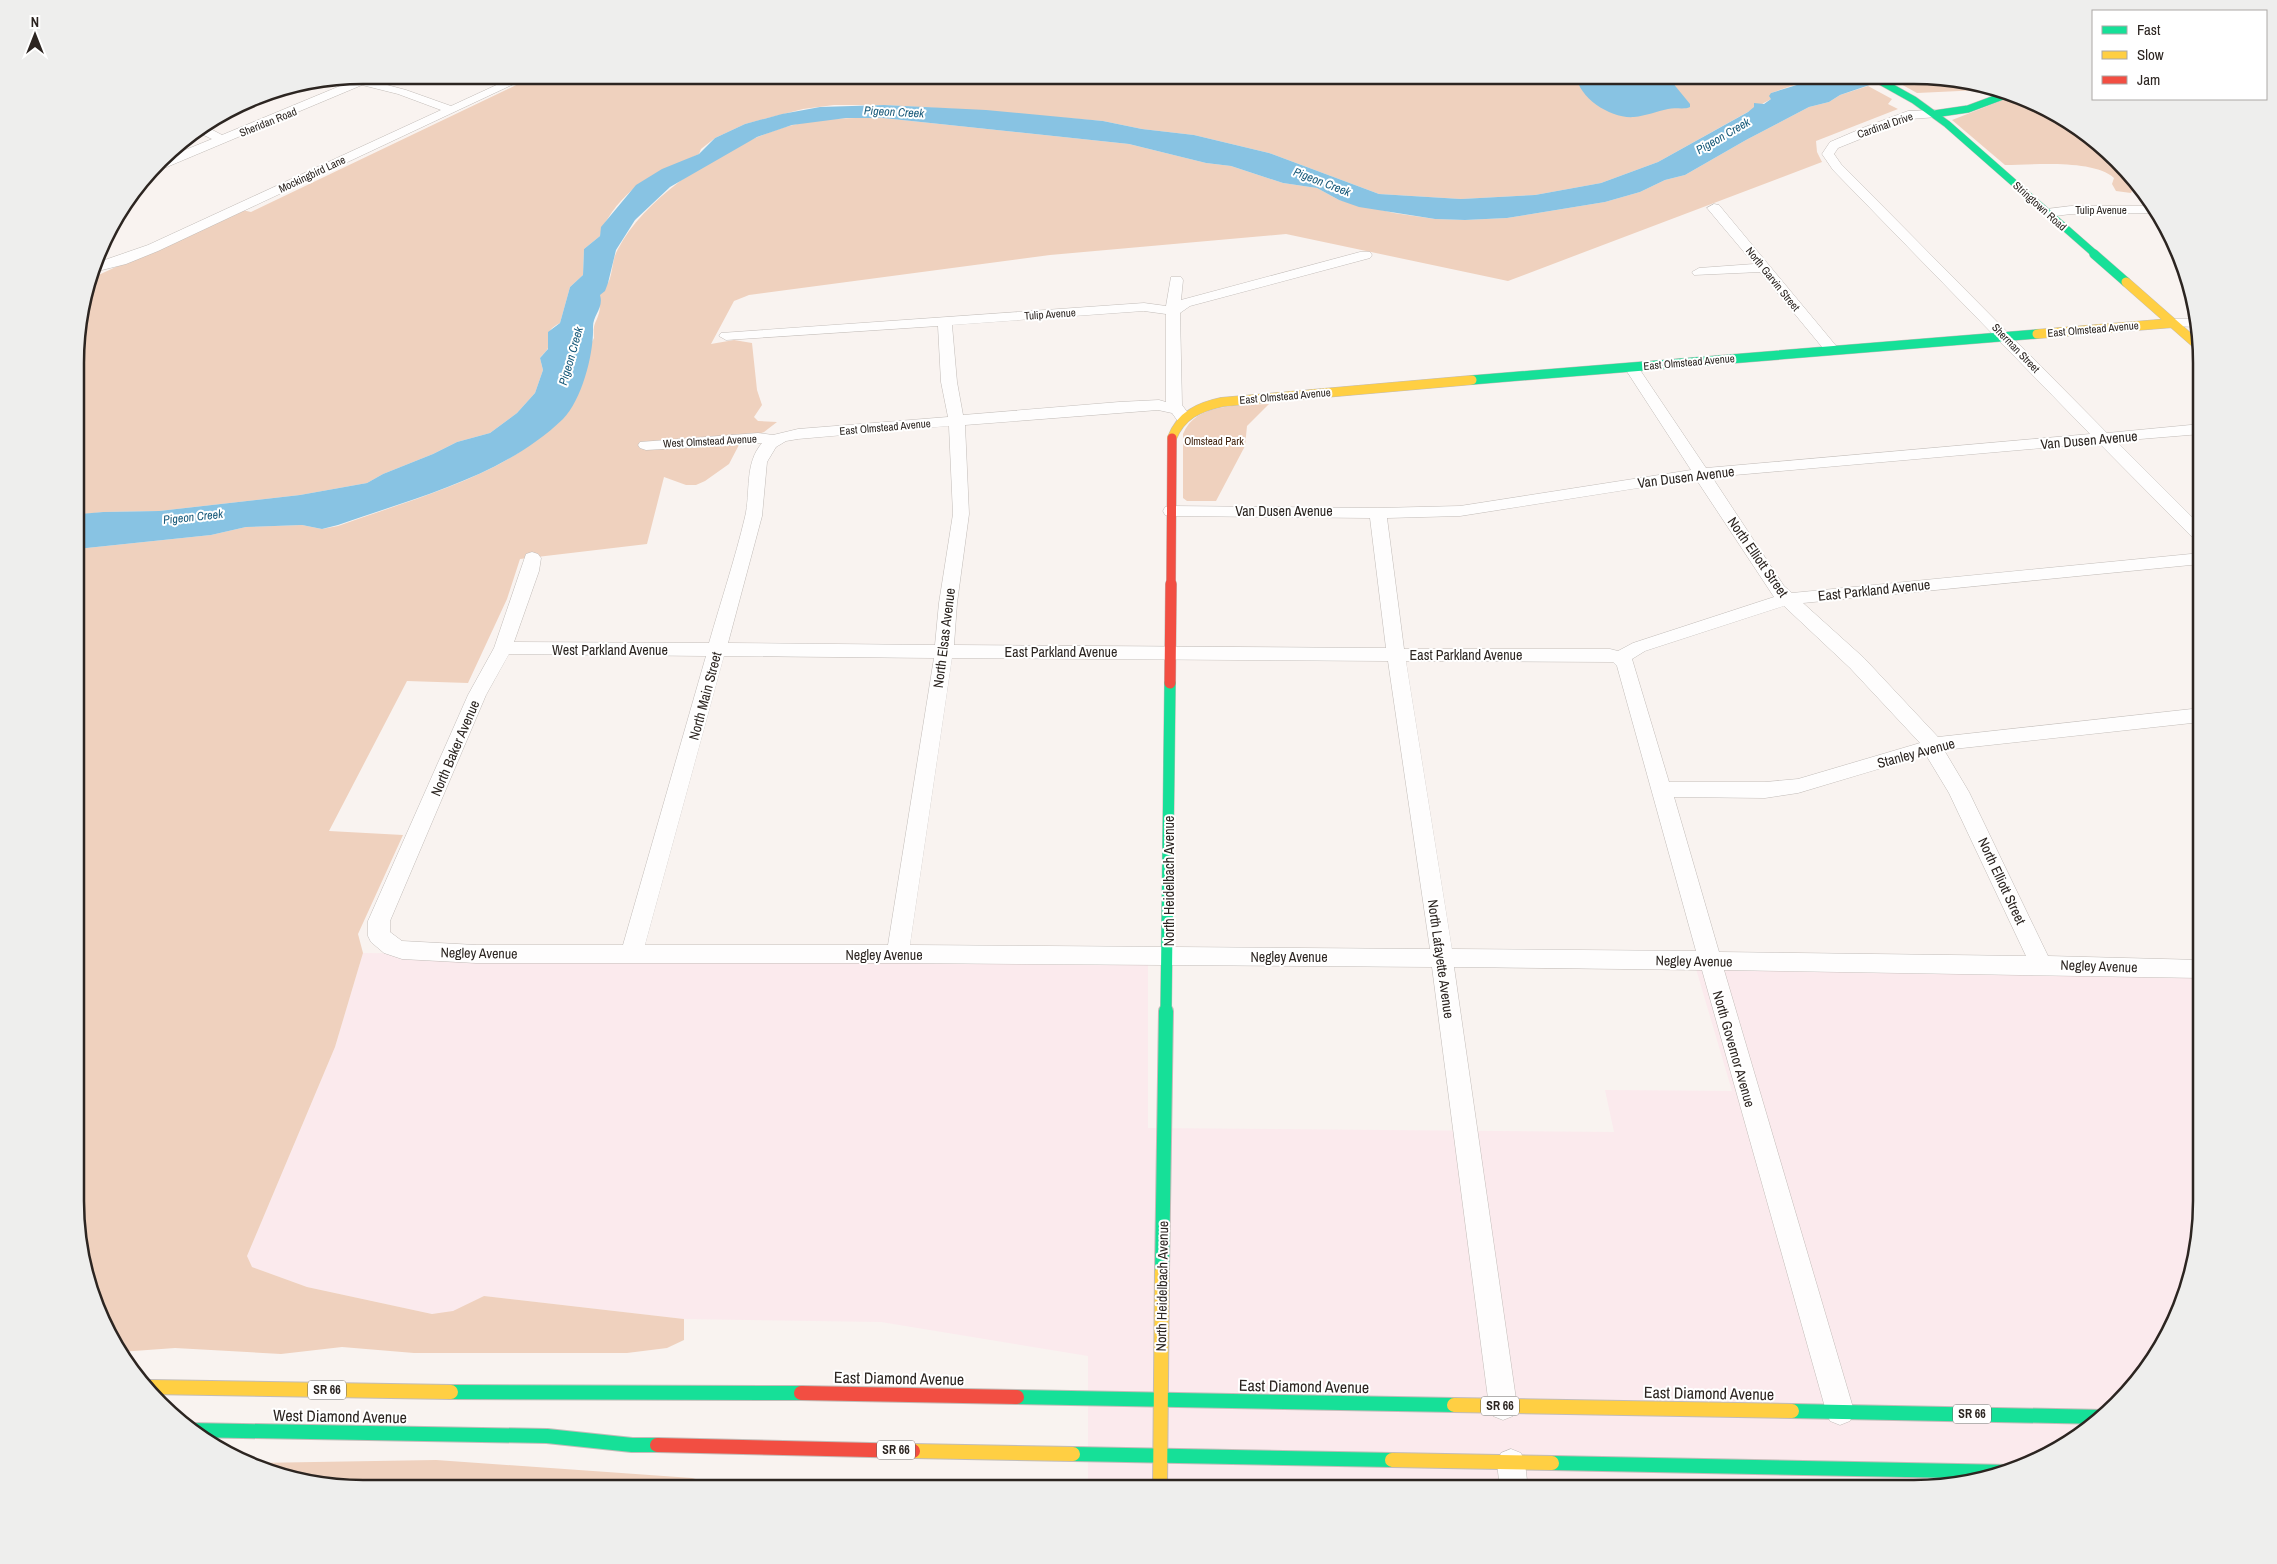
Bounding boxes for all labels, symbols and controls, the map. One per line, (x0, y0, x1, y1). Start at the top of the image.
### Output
north arrow (10, 10, 60, 60)
legend (2092, 10, 2267, 100)
text: N (31, 13, 39, 31)
text: Fast (2137, 19, 2161, 40)
text: Slow (2137, 44, 2164, 65)
text: Jam (2137, 69, 2160, 90)
water label: Pigeon Creek (864, 102, 926, 122)
street label: Sheridan Road (237, 104, 299, 140)
street label: Cardinal Drive (1855, 109, 1915, 141)
water label: Pigeon Creek (1693, 113, 1754, 158)
street label: Mockingbird Lane (276, 152, 348, 196)
water label: Pigeon Creek (1291, 164, 1354, 201)
street label: Stringtown Road (2010, 178, 2070, 234)
street label: Tulip Avenue (2075, 203, 2127, 217)
street label: North Garvin Street (1743, 244, 1803, 314)
street label: Tulip Avenue (1024, 305, 1076, 323)
street label: East Olmstead Avenue (2047, 318, 2139, 340)
street label: Sherman Street (1989, 320, 2043, 376)
water label: Pigeon Creek (555, 324, 587, 387)
street label: East Olmstead Avenue (1643, 351, 1735, 373)
street label: East Olmstead Avenue (1239, 385, 1331, 407)
street label: East Olmstead Avenue (839, 416, 931, 438)
street label: Van Dusen Avenue (2040, 427, 2138, 453)
street label: West Olmstead Avenue (663, 432, 757, 450)
park label: Olmstead Park (1184, 434, 1244, 448)
street label: Van Dusen Avenue (1637, 462, 1735, 492)
street label: Van Dusen Avenue (1235, 502, 1333, 520)
water label: Pigeon Creek (162, 506, 225, 528)
street label: North Elliott Street (1724, 513, 1792, 601)
street label: East Parkland Avenue (1817, 575, 1931, 605)
street label: North Elsas Avenue (929, 587, 959, 689)
street label: West Parkland Avenue (552, 641, 668, 659)
street label: East Parkland Avenue (1005, 643, 1117, 661)
street label: East Parkland Avenue (1410, 646, 1522, 664)
street label: North Main Street (685, 650, 725, 742)
street label: North Baker Avenue (427, 697, 483, 799)
street label: Stanley Avenue (1875, 734, 1957, 772)
street label: North Heidelbach Avenue (1160, 816, 1178, 946)
street label: North Elliott Street (1974, 835, 2030, 927)
street label: North Lafayette Avenue (1424, 898, 1458, 1020)
street label: Negley Avenue (440, 943, 518, 963)
street label: Negley Avenue (845, 946, 923, 964)
street label: Negley Avenue (1250, 948, 1328, 966)
street label: Negley Avenue (1655, 951, 1733, 971)
street label: Negley Avenue (2060, 956, 2138, 976)
street label: North Governor Avenue (1709, 989, 1759, 1109)
street label: North Heidelbach Avenue (1152, 1221, 1172, 1351)
street label: East Diamond Avenue (834, 1366, 964, 1390)
street label: East Diamond Avenue (1239, 1374, 1369, 1398)
road number: SR 66 (308, 1380, 346, 1400)
street label: East Diamond Avenue (1644, 1381, 1774, 1405)
road number: SR 66 (1481, 1396, 1519, 1415)
street label: West Diamond Avenue (273, 1404, 407, 1428)
road number: SR 66 (1953, 1405, 1991, 1424)
road number: SR 66 (877, 1440, 915, 1460)

